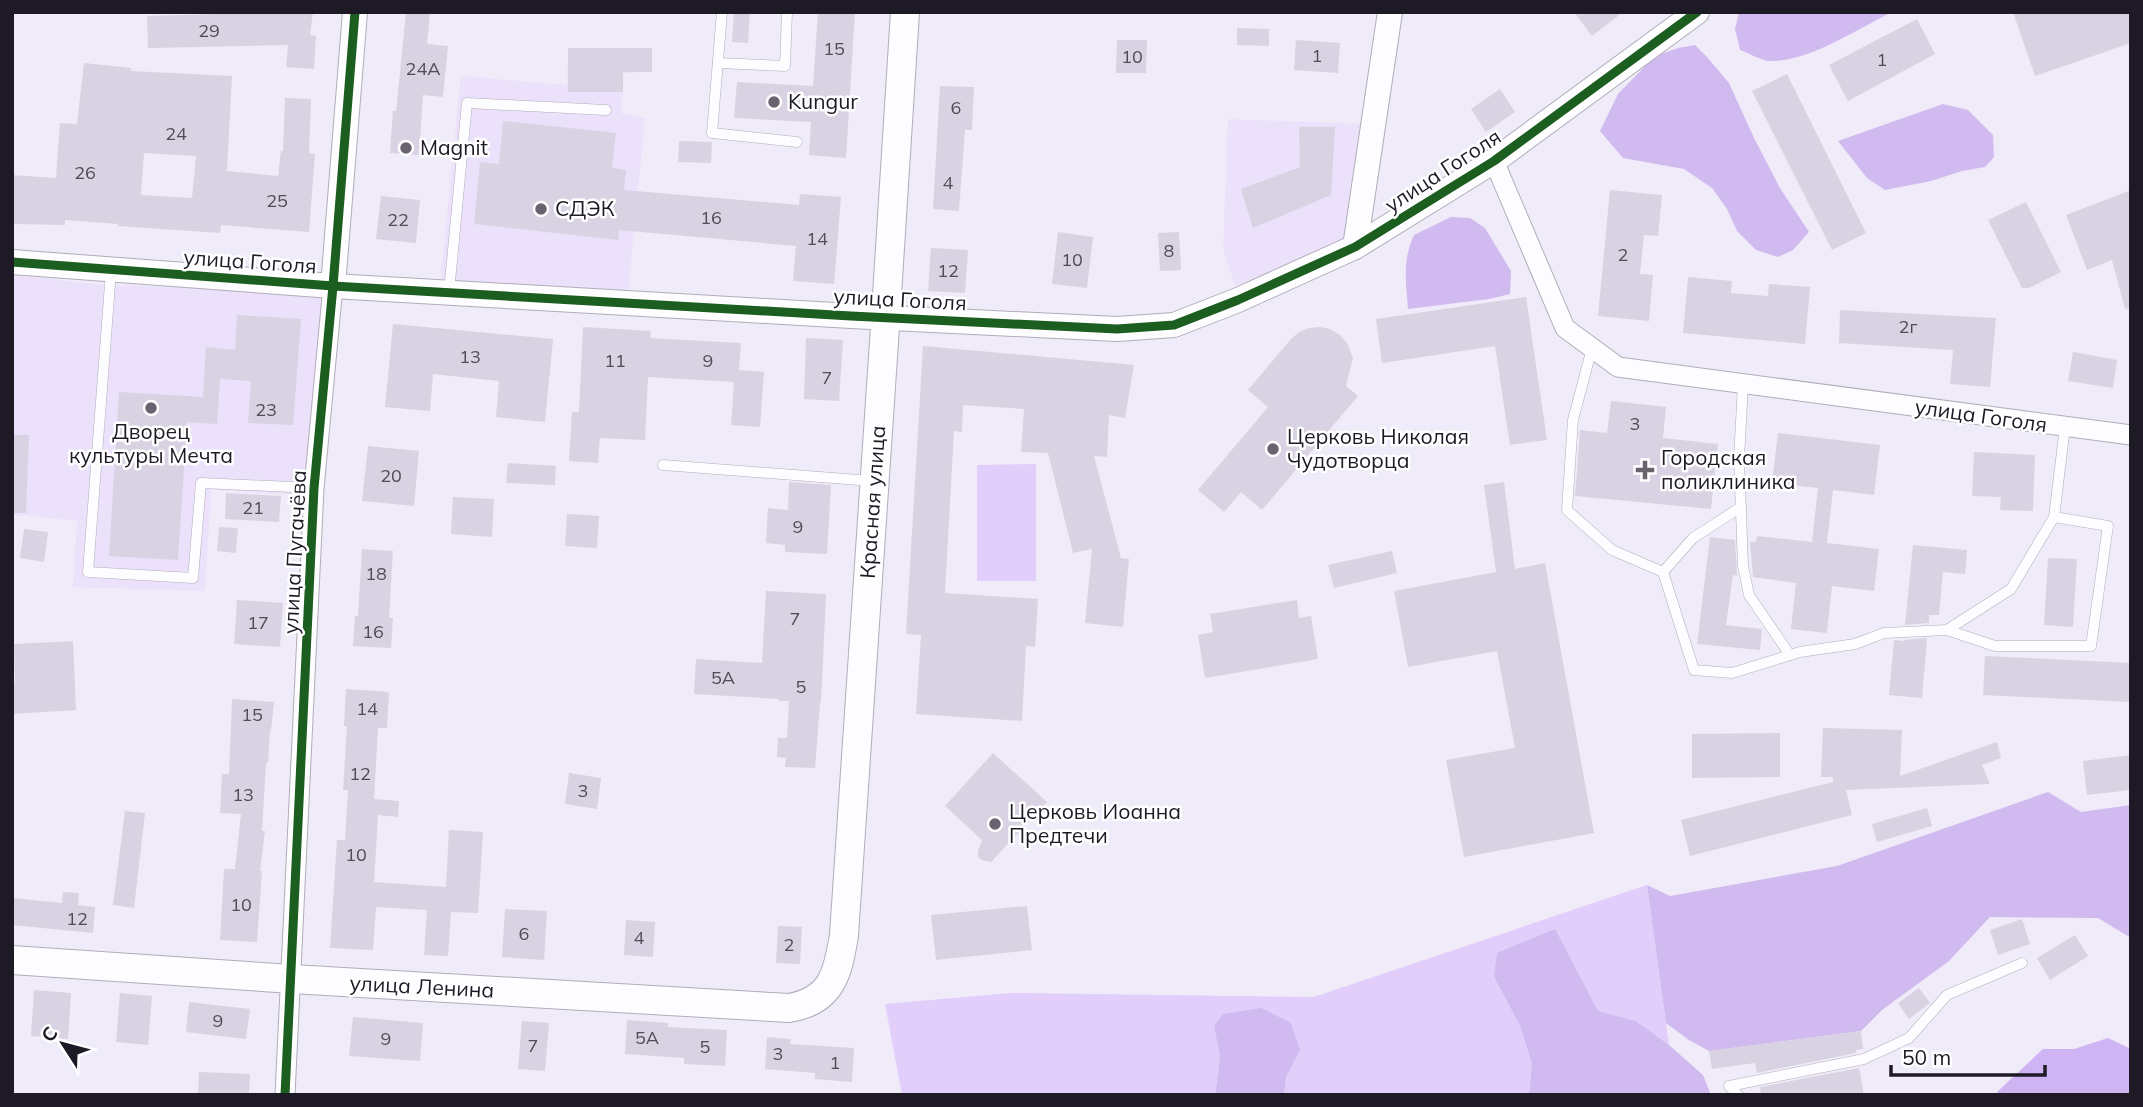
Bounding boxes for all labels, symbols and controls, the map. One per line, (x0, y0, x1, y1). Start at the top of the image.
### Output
house number: 29 (198, 19, 220, 42)
house number: 15 (823, 37, 845, 60)
house number: 1 (1312, 44, 1322, 67)
house number: 10 (1121, 45, 1143, 68)
house number: 1 (1877, 48, 1887, 71)
house number: 24А (406, 57, 440, 80)
place label: Kungur (788, 88, 858, 114)
marker: Kungur (766, 94, 782, 110)
house number: 6 (951, 96, 961, 119)
house number: 24 (165, 122, 187, 145)
street label: улица Гоголя (1380, 123, 1505, 217)
place label: Magnit (420, 134, 488, 160)
marker: Magnit (398, 140, 414, 156)
house number: 26 (74, 161, 96, 184)
house number: 4 (943, 171, 954, 194)
house number: 25 (266, 189, 288, 212)
place label: СДЭК (555, 195, 615, 221)
marker: СДЭК (533, 201, 549, 217)
house number: 16 (700, 206, 722, 229)
house number: 22 (387, 208, 409, 231)
house number: 14 (806, 227, 828, 250)
house number: 8 (1164, 239, 1174, 262)
street label: улица Гоголя (183, 243, 317, 279)
house number: 2 (1618, 243, 1628, 266)
house number: 10 (1061, 248, 1083, 271)
house number: 12 (937, 259, 959, 282)
street label: улица Гоголя (833, 283, 967, 315)
house number: 2г (1899, 315, 1917, 338)
house number: 13 (459, 345, 481, 368)
house number: 11 (604, 349, 626, 372)
house number: 9 (703, 349, 713, 372)
house number: 7 (822, 366, 832, 389)
street label: улица Гоголя (1913, 393, 2049, 437)
house number: 23 (255, 398, 277, 421)
marker: Дворец культуры Мечта (143, 400, 159, 416)
house number: 3 (1630, 412, 1640, 435)
place label: Дворец культуры Мечта (69, 418, 233, 468)
place label: Церковь Николая Чудотворца (1287, 423, 1469, 473)
street label: Красная улица (854, 424, 890, 579)
marker: Церковь Николая Чудотворца (1265, 441, 1281, 457)
place label: Городская поликлиника (1661, 444, 1796, 494)
marker: Городская поликлиника (1635, 460, 1655, 480)
house number: 20 (380, 464, 402, 487)
street label: улица Пугачёва (277, 469, 311, 635)
house number: 21 (242, 496, 264, 519)
house number: 9 (793, 515, 803, 538)
house number: 18 (365, 562, 387, 585)
house number: 7 (790, 607, 800, 630)
house number: 17 (247, 611, 269, 634)
house number: 16 (362, 620, 384, 643)
house number: 5А (711, 666, 735, 689)
house number: 5 (796, 675, 807, 698)
house number: 14 (356, 697, 378, 720)
house number: 15 (241, 703, 263, 726)
house number: 12 (349, 762, 371, 785)
house number: 3 (578, 779, 588, 802)
house number: 13 (232, 783, 254, 806)
place label: Церковь Иоанна Предтечи (1009, 798, 1181, 848)
marker: Церковь Иоанна Предтечи (987, 816, 1003, 832)
house number: 10 (345, 843, 367, 866)
house number: 10 (230, 893, 252, 916)
house number: 12 (66, 907, 88, 930)
house number: 6 (519, 922, 529, 945)
house number: 4 (634, 926, 645, 949)
house number: 2 (784, 933, 794, 956)
street label: улица Ленина (349, 969, 495, 1003)
north arrow (28, 1009, 98, 1079)
house number: 9 (213, 1009, 223, 1032)
text: С (36, 1022, 63, 1046)
house number: 5А (635, 1026, 659, 1049)
house number: 9 (381, 1027, 391, 1050)
house number: 7 (528, 1034, 538, 1057)
scale bar (1891, 1034, 2045, 1078)
house number: 5 (700, 1035, 711, 1058)
house number: 3 (773, 1042, 783, 1065)
text: 50 m (1902, 1044, 1951, 1070)
house number: 1 (830, 1051, 840, 1074)

